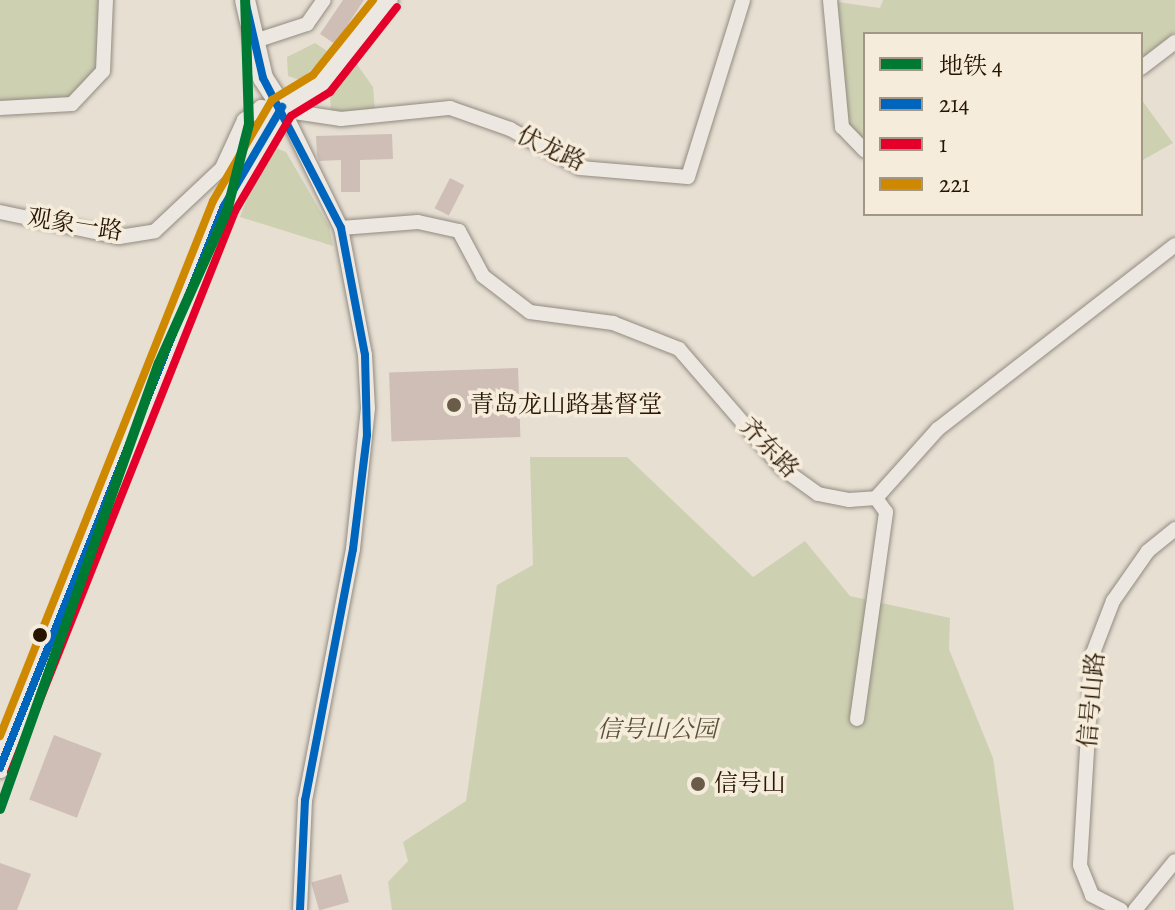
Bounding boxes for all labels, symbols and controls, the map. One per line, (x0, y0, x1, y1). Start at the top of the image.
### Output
legend (863, 32, 1143, 216)
text: 地铁 4 (939, 50, 1003, 82)
text: 214 (939, 88, 969, 120)
street label: 伏龙路 (512, 121, 590, 177)
text: 1 (939, 128, 947, 160)
text: 221 (939, 168, 970, 200)
street label: 观象一路 (25, 203, 125, 247)
place label: 青岛龙山路基督堂 (470, 391, 662, 419)
marker: 青岛龙山路基督堂 (445, 396, 463, 414)
street label: 齐东路 (734, 412, 804, 484)
unlabelled marker (32, 627, 48, 643)
street label: 信号山路 (1073, 651, 1111, 749)
park label: 信号山公园 (597, 716, 717, 744)
place label: 信号山 (714, 770, 786, 798)
marker: 信号山 (689, 775, 707, 793)

